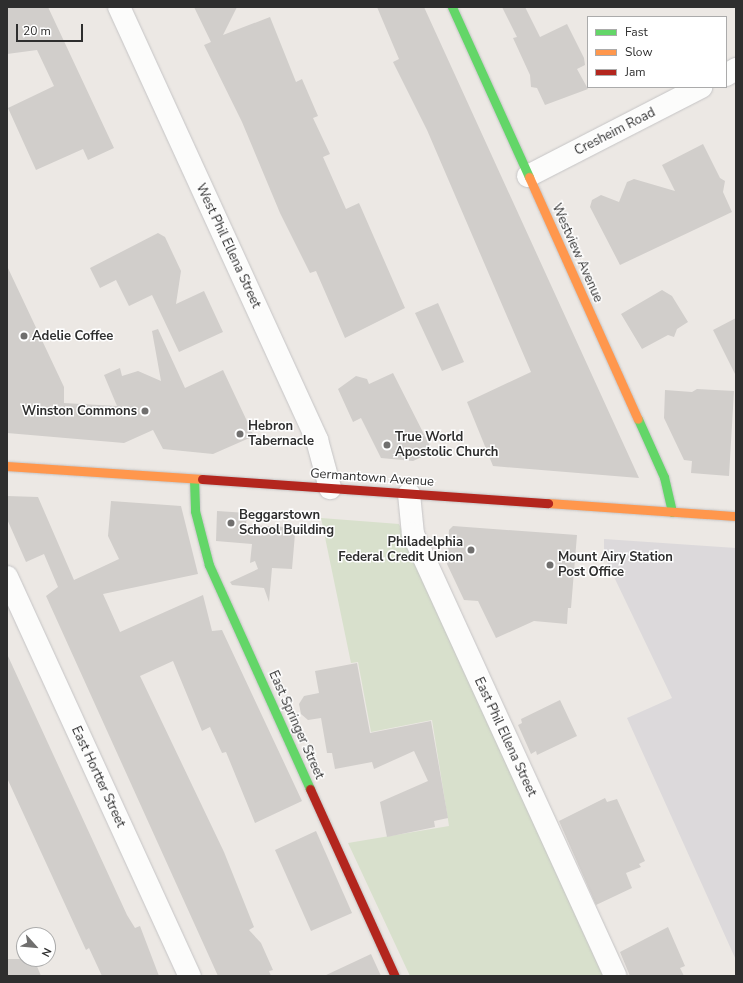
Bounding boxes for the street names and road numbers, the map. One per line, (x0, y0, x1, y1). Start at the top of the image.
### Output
street label: Cresheim Road (572, 105, 658, 159)
street label: West Phil Ellena Street (192, 181, 264, 311)
street label: Westview Avenue (548, 201, 606, 305)
street label: Germantown Avenue (310, 466, 434, 490)
street label: East Springer Street (265, 668, 327, 782)
street label: East Phil Ellena Street (471, 675, 539, 799)
street label: East Hortter Street (68, 724, 128, 830)

